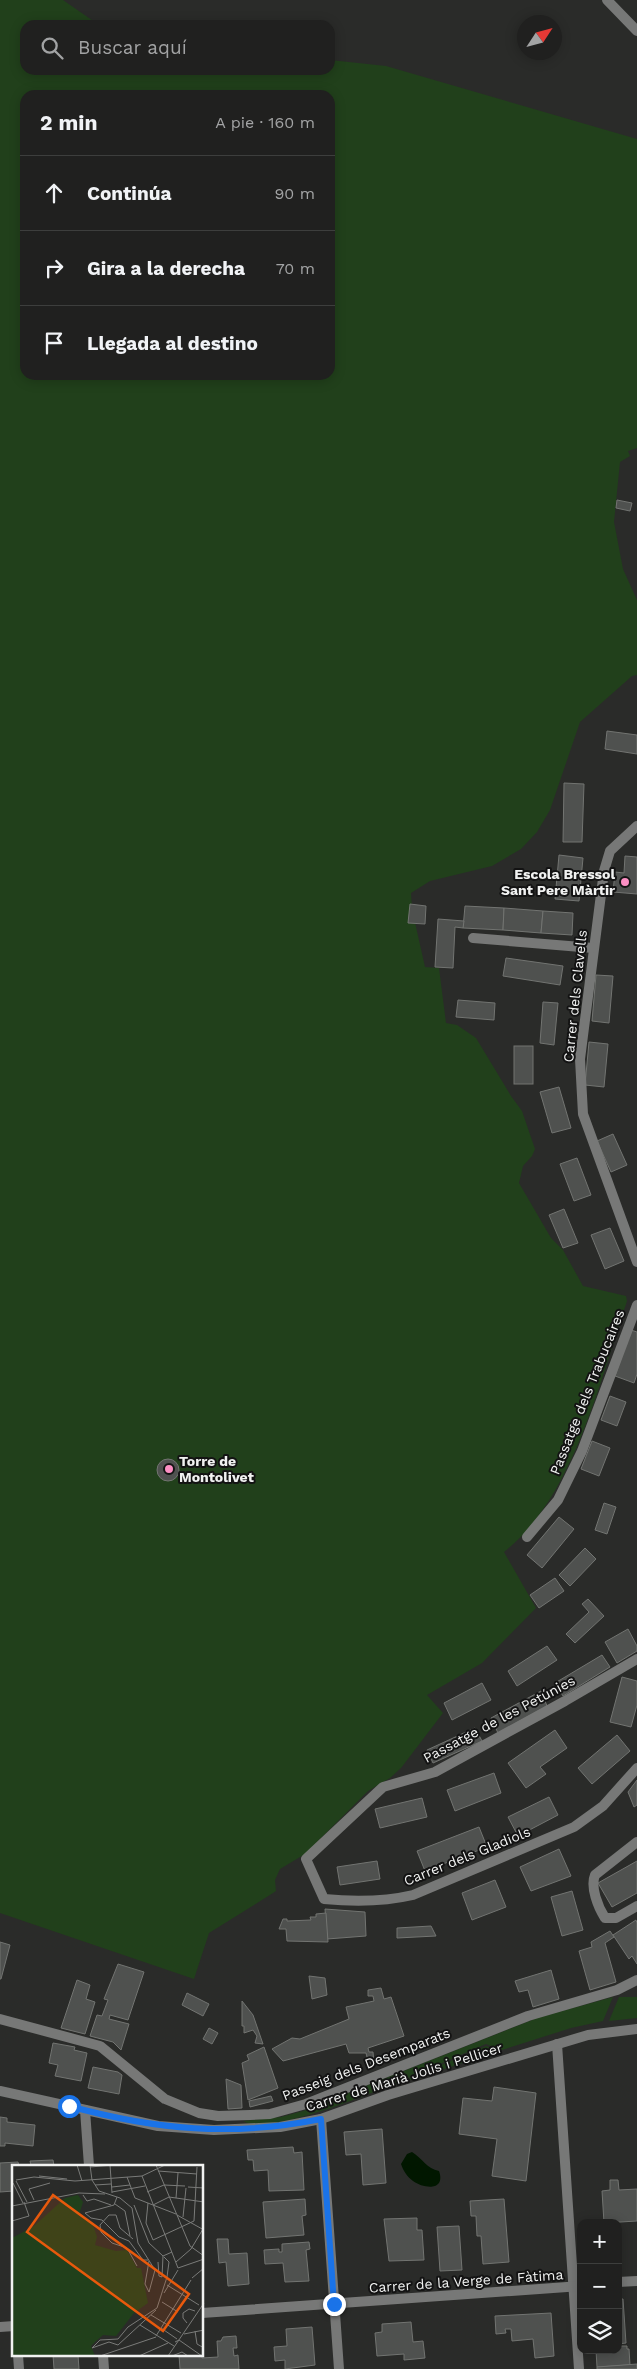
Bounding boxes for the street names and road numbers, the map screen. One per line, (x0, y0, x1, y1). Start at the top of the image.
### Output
street label: Carrer dels Clavells (560, 929, 590, 1063)
street label: Passatge dels Trabucaires (546, 1307, 628, 1477)
street label: Passatge de les Petúnies (420, 1672, 578, 1766)
street label: Carrer dels Gladiols (401, 1823, 533, 1889)
street label: Passeig dels Desemparats (280, 2025, 452, 2103)
street label: Carrer de Marià Jolis i Pellicer (304, 2039, 505, 2115)
street label: Carrer de la Verge de Fàtima (368, 2266, 564, 2296)

